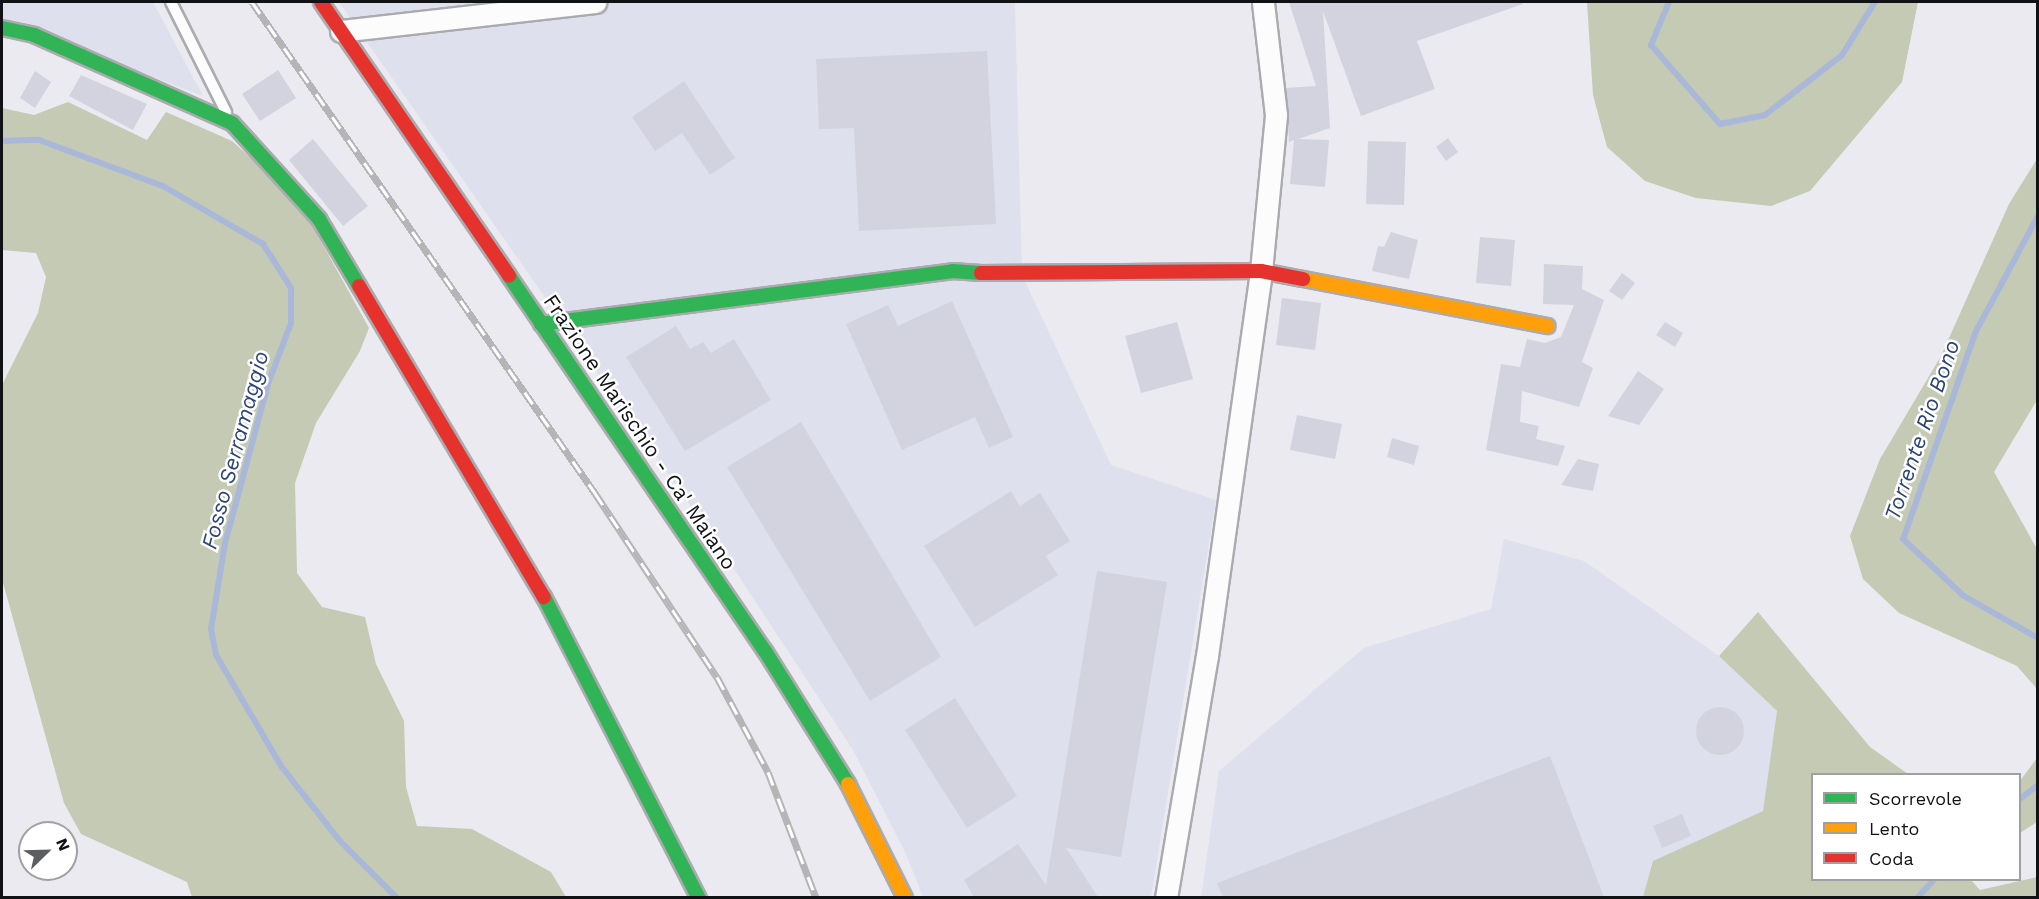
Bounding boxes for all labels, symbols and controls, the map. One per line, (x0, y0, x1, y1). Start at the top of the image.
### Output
street label: Frazione Marischio - Ca' Maiano (538, 289, 742, 575)
water label: Torrente Rio Bono (1879, 336, 1965, 524)
water label: Fosso Serramaggio (196, 348, 274, 552)
legend (1811, 773, 2021, 881)
text: Scorrevole (1869, 788, 1962, 809)
text: Lento (1869, 818, 1919, 839)
north arrow (18, 821, 78, 881)
text: N (52, 835, 74, 854)
text: Coda (1869, 848, 1914, 869)

